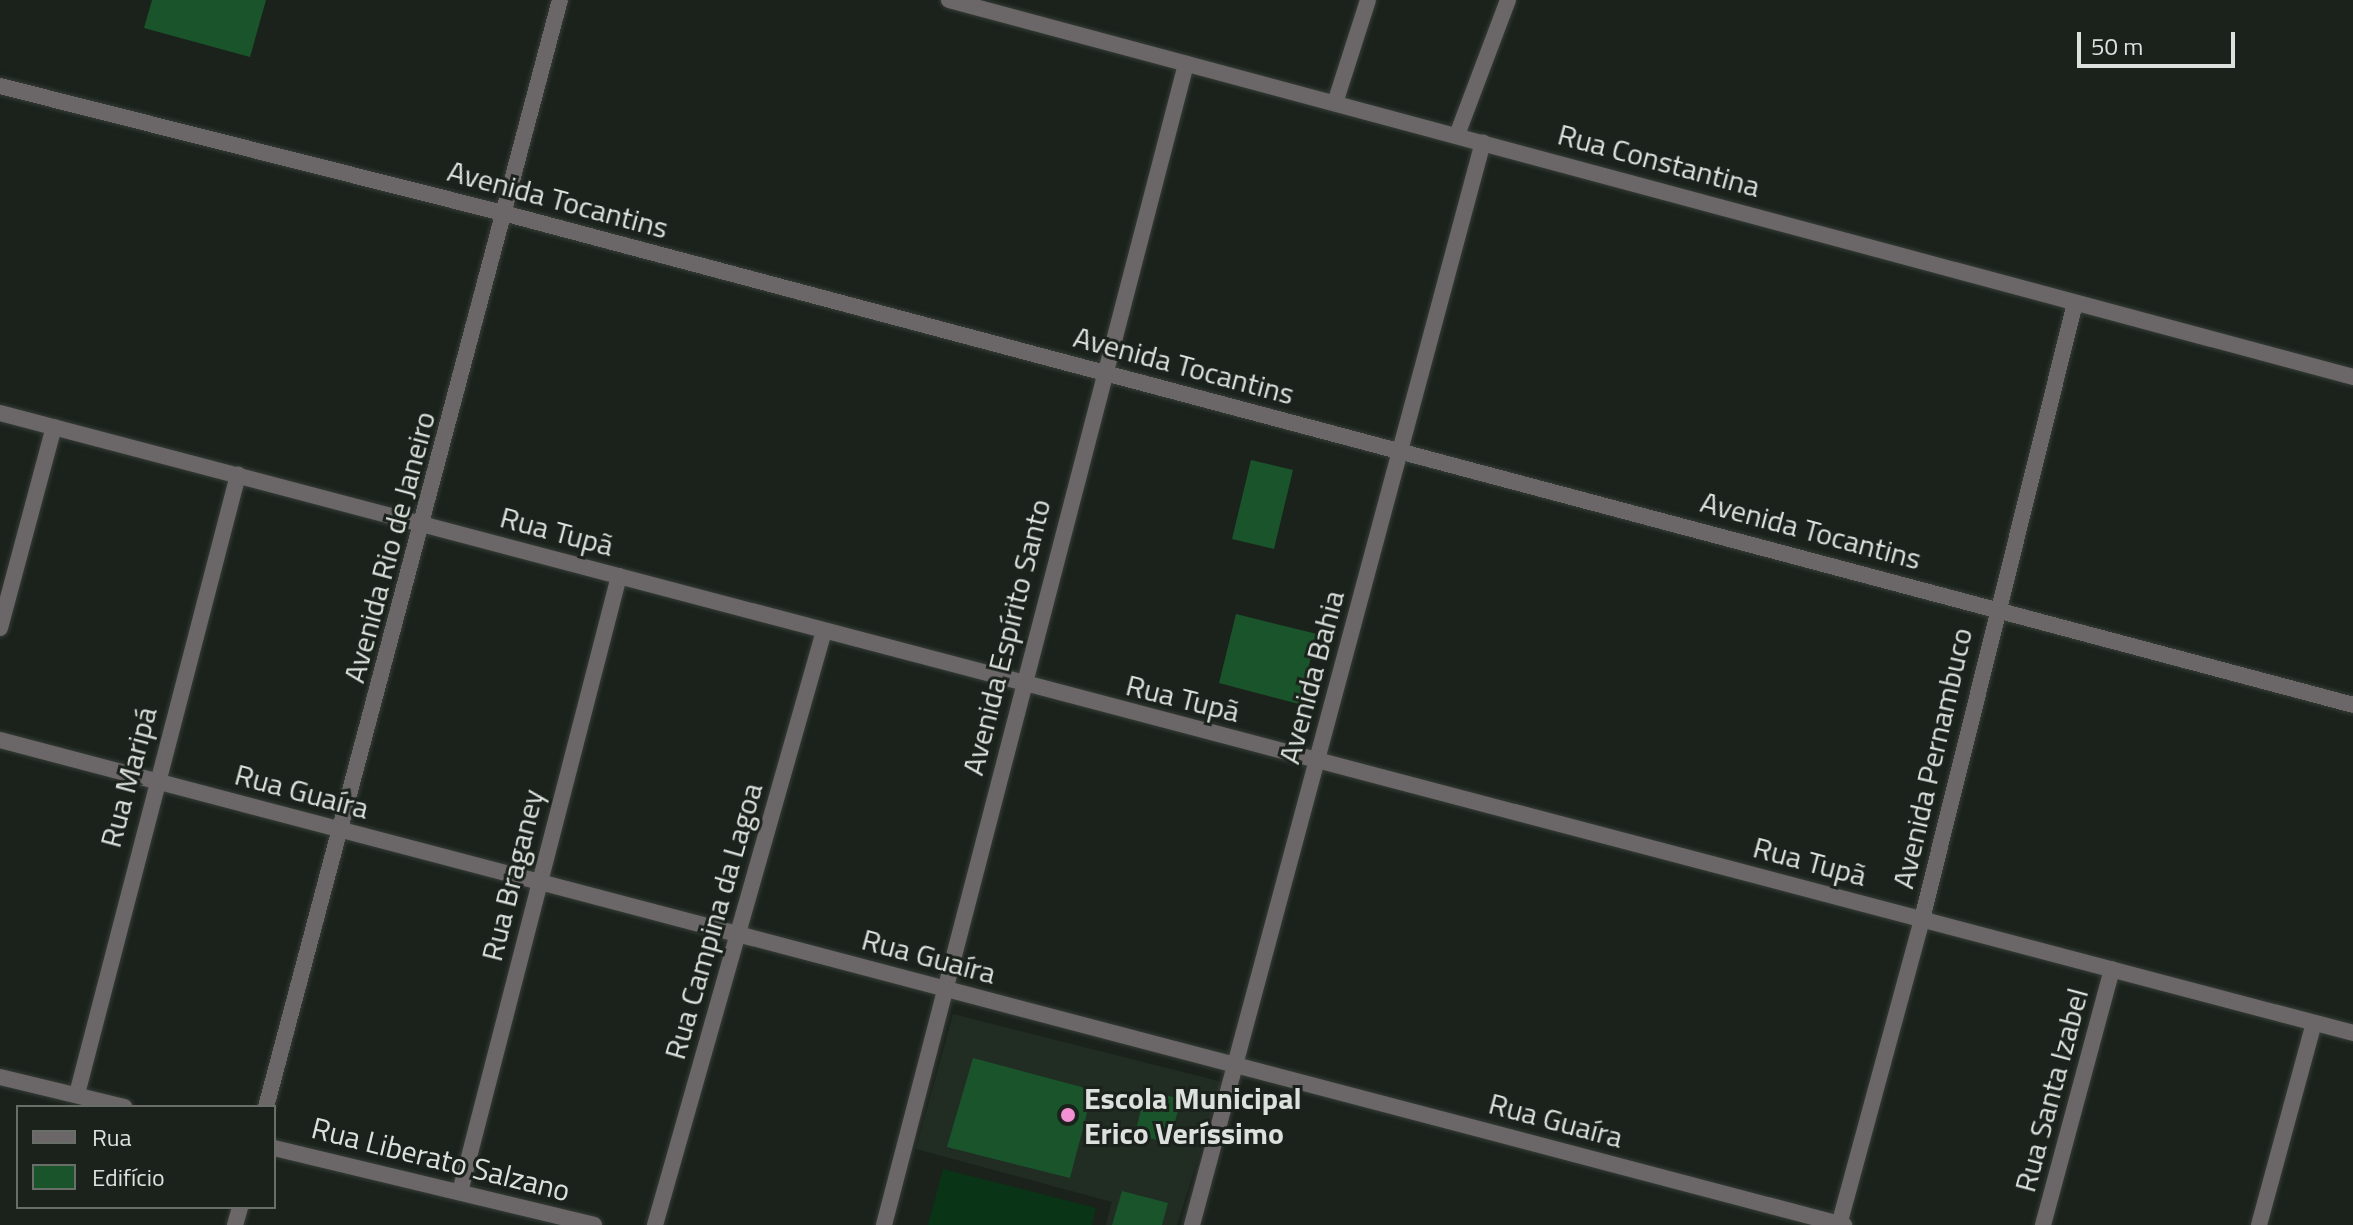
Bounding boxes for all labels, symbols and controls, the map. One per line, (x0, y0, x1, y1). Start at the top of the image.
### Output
scale bar (2081, 16, 2239, 66)
text: 50 m (2091, 28, 2143, 64)
street label: Rua Constantina (1554, 116, 1764, 204)
street label: Avenida Tocantins (444, 152, 672, 246)
street label: Avenida Tocantins (1070, 318, 1298, 412)
street label: Avenida Rio de Janeiro (335, 407, 443, 687)
street label: Avenida Tocantins (1697, 483, 1925, 577)
street label: Avenida Espírito Santo (954, 495, 1058, 779)
street label: Rua Tupã (496, 499, 618, 563)
street label: Avenida Bahia (1271, 586, 1351, 768)
street label: Avenida Pernambuco (1884, 624, 1980, 892)
street label: Rua Tupã (1122, 667, 1244, 729)
street label: Rua Maripá (92, 703, 164, 851)
street label: Rua Guaíra (231, 756, 373, 826)
street label: Rua Campina da Lagoa (656, 779, 770, 1063)
street label: Rua Braganey (473, 785, 551, 965)
street label: Rua Tupã (1749, 829, 1871, 893)
street label: Rua Guaíra (858, 921, 1000, 991)
street label: Rua Santa Izabel (2007, 984, 2095, 1196)
place label: Escola Municipal Erico Veríssimo (1084, 1080, 1302, 1150)
street label: Rua Guaíra (1485, 1085, 1627, 1155)
legend (16, 1105, 276, 1209)
marker: Escola Municipal Erico Veríssimo (1059, 1106, 1077, 1124)
street label: Rua Liberato Salzano (308, 1109, 574, 1209)
text: Rua (92, 1119, 131, 1155)
text: Edifício (92, 1159, 165, 1195)

